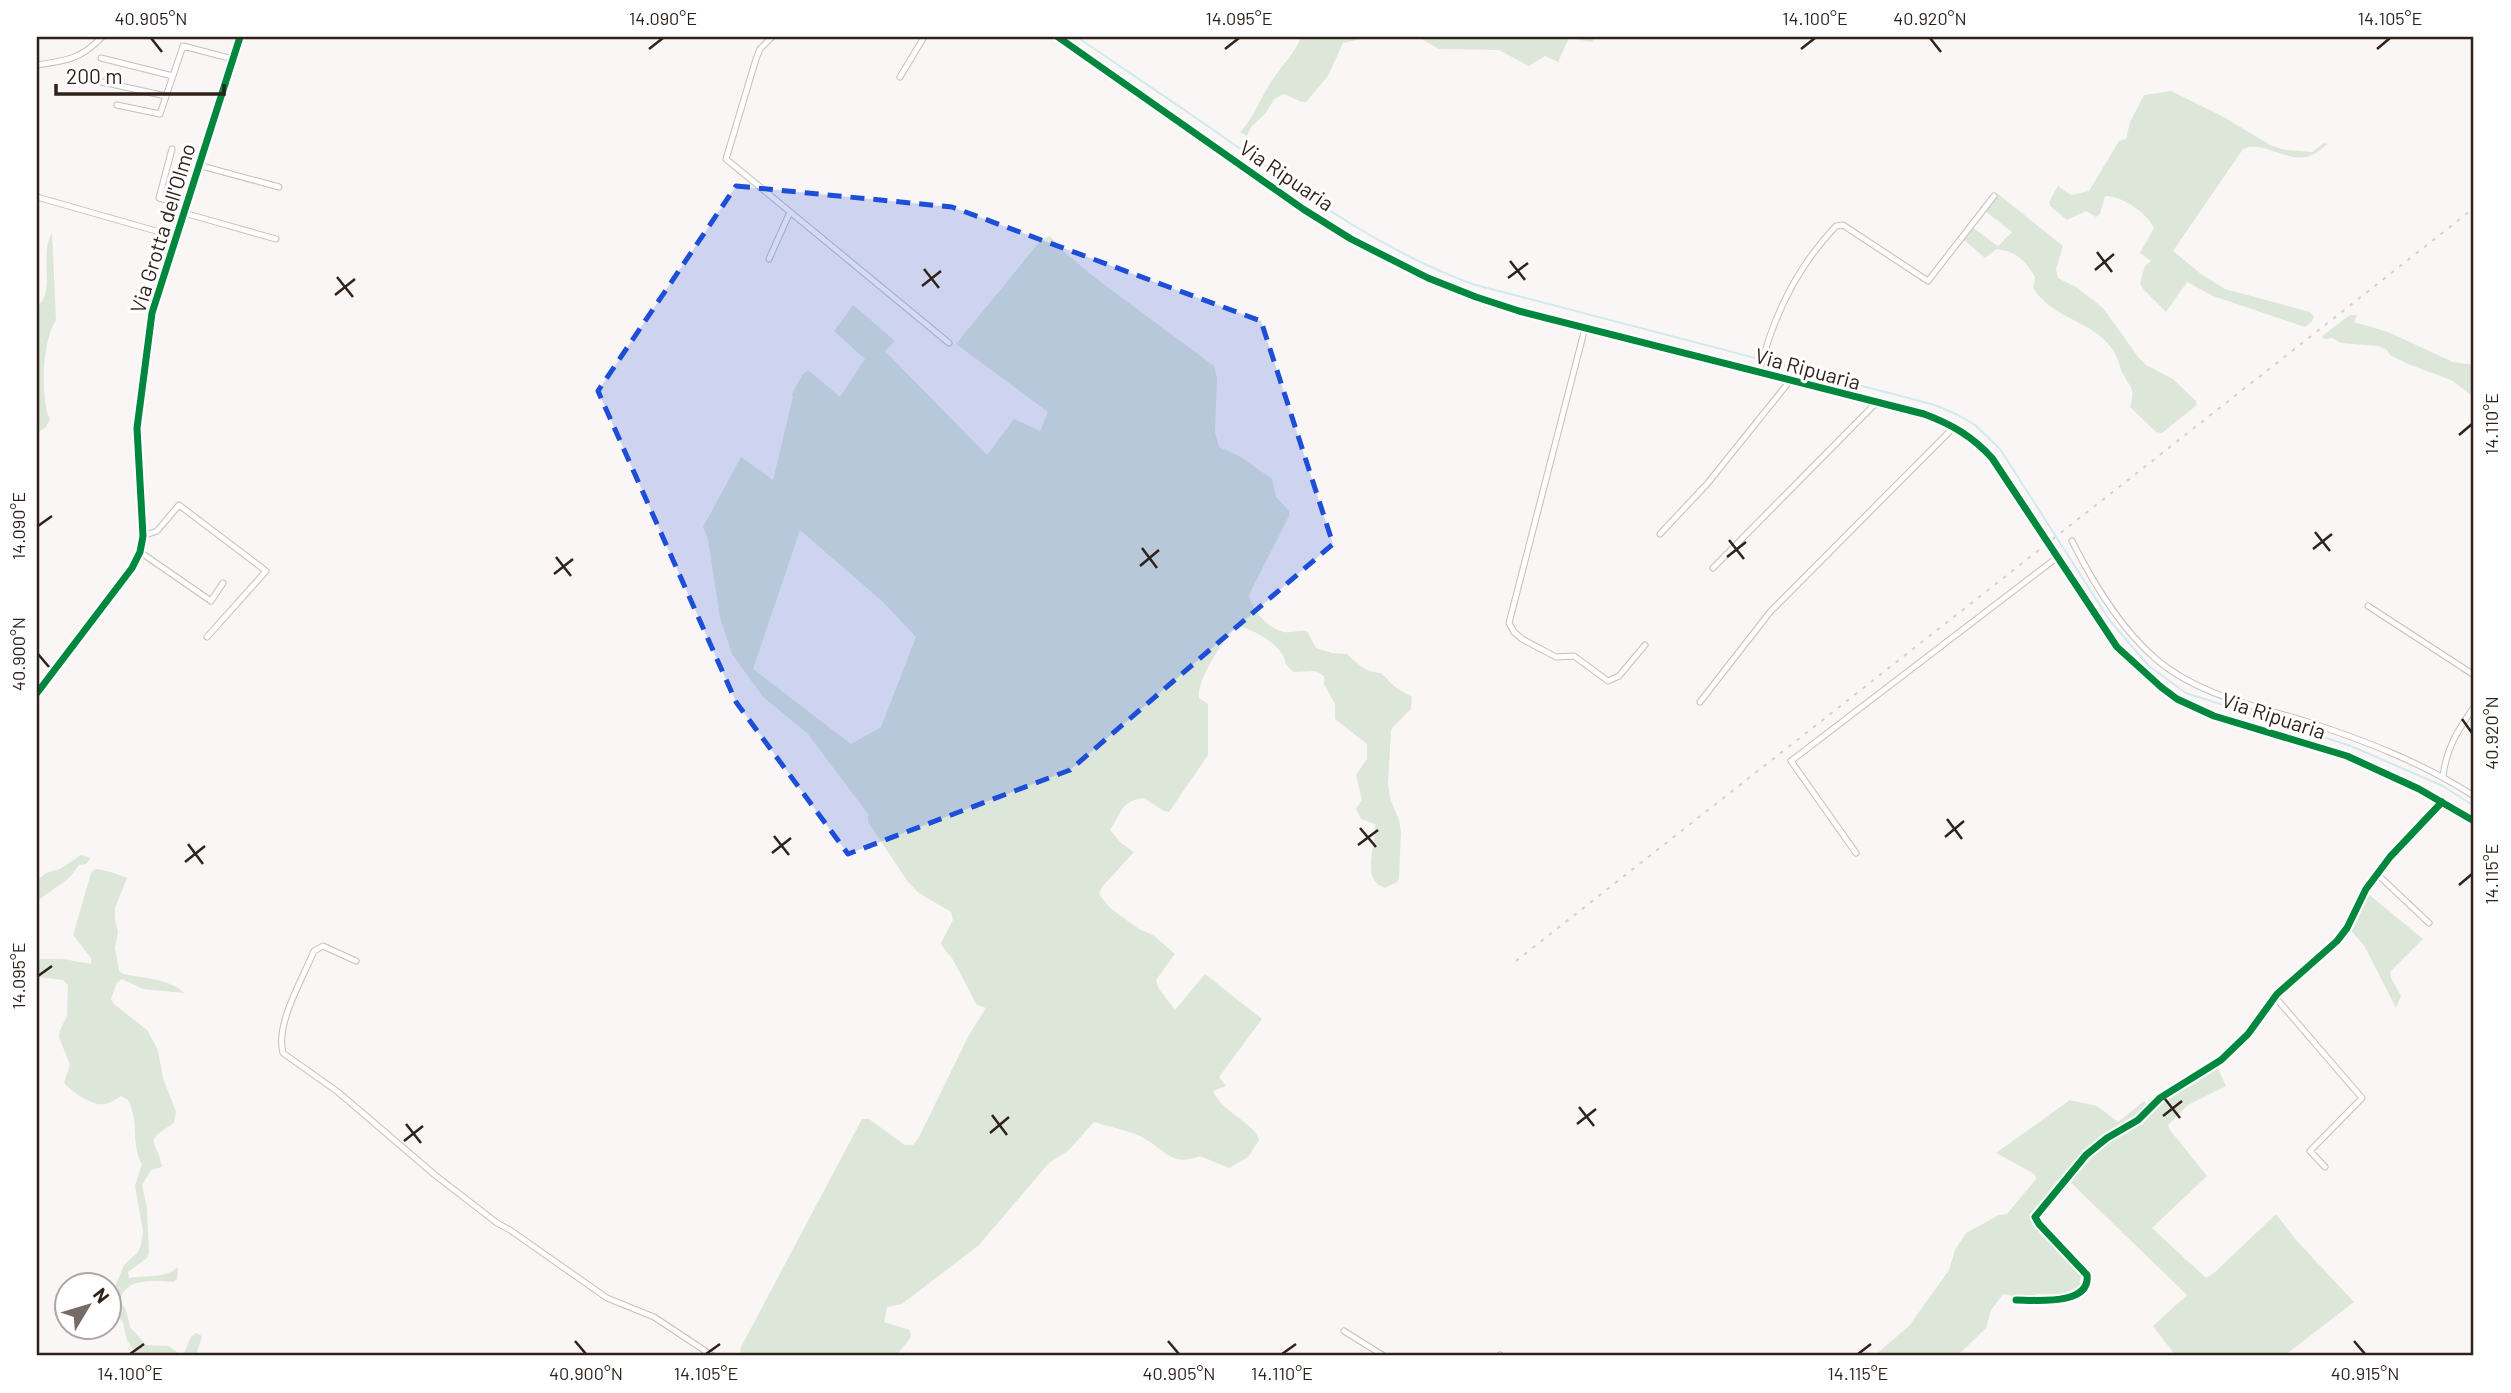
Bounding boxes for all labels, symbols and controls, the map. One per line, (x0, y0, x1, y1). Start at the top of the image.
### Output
text: 40.905°N (115, 7, 187, 29)
text: 14.090°E (629, 7, 697, 29)
text: 14.095°E (1205, 7, 1273, 29)
text: 14.100°E (1782, 7, 1848, 29)
text: 40.920°N (1893, 7, 1967, 29)
text: 14.105°E (2358, 7, 2422, 29)
scale bar (56, 52, 224, 96)
text: 200 m (66, 63, 123, 88)
street label: Via Ripuaria (1235, 134, 1339, 216)
street label: Via Grotta dell'Olmo (124, 140, 200, 316)
street label: Via Ripuaria (1753, 342, 1863, 394)
text: 14.110°E (2480, 393, 2502, 455)
text: 14.090°E (7, 492, 29, 560)
text: 40.900°N (7, 617, 29, 691)
street label: Via Ripuaria (2219, 686, 2329, 744)
text: 40.920°N (2480, 696, 2502, 770)
text: 14.115°E (2480, 844, 2502, 904)
text: 14.095°E (7, 942, 29, 1010)
north arrow (52, 1270, 122, 1340)
text: N (89, 1283, 115, 1307)
text: 14.100°E (97, 1362, 163, 1384)
text: 40.900°N (549, 1362, 623, 1384)
text: 14.105°E (674, 1362, 738, 1384)
text: 40.905°N (1143, 1362, 1215, 1384)
text: 14.110°E (1251, 1362, 1313, 1384)
text: 14.115°E (1828, 1362, 1888, 1384)
text: 40.915°N (2331, 1362, 2399, 1384)

